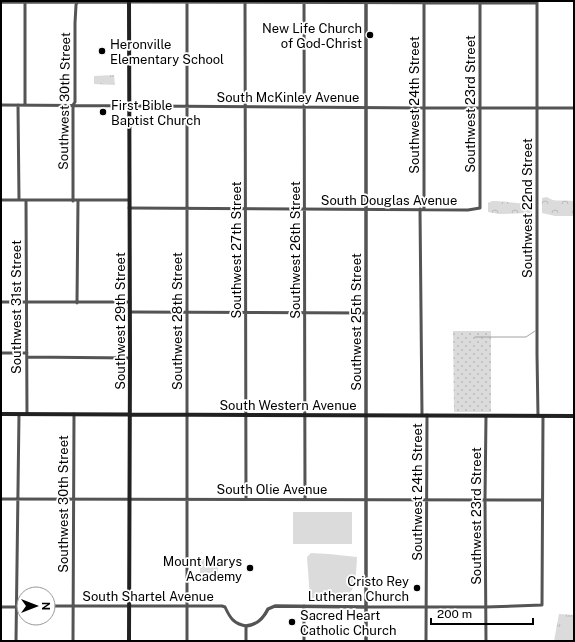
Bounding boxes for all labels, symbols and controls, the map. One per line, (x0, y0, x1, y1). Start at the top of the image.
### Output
place label: New Life Church of God-Christ (262, 21, 362, 51)
marker: New Life Church of God-Christ (365, 30, 375, 40)
street label: Southwest 30th Street (56, 32, 73, 170)
street label: Southwest 23rd Street (463, 35, 478, 173)
street label: Southwest 24th Street (407, 36, 422, 174)
place label: Heronville Elementary School (110, 37, 224, 67)
marker: Heronville Elementary School (97, 46, 107, 56)
street label: South McKinley Avenue (217, 90, 359, 105)
place label: First Bible Baptist Church (111, 98, 201, 128)
marker: First Bible Baptist Church (98, 107, 108, 117)
street label: Southwest 22nd Street (520, 138, 535, 278)
street label: Southwest 27th Street (229, 181, 244, 319)
street label: Southwest 26th Street (288, 181, 303, 319)
street label: South Douglas Avenue (321, 193, 457, 208)
street label: Southwest 31st Street (9, 240, 24, 374)
street label: Southwest 29th Street (113, 252, 128, 390)
street label: Southwest 28th Street (170, 252, 185, 390)
street label: Southwest 25th Street (349, 253, 364, 391)
street label: South Western Avenue (219, 398, 357, 413)
street label: Southwest 24th Street (410, 423, 425, 561)
street label: Southwest 30th Street (56, 435, 71, 573)
street label: Southwest 23rd Street (469, 447, 484, 585)
street label: South Olie Avenue (217, 482, 327, 497)
place label: Mount Marys Academy (163, 554, 242, 584)
marker: Mount Marys Academy (245, 563, 255, 573)
place label: Cristo Rey Lutheran Church (308, 574, 409, 604)
marker: Cristo Rey Lutheran Church (412, 583, 422, 593)
north arrow (16, 586, 56, 626)
street label: South Shartel Avenue (82, 589, 214, 604)
scale bar (431, 600, 533, 626)
text: N (40, 602, 52, 610)
text: 200 m (437, 607, 472, 621)
place label: Sacred Heart Catholic Church (300, 608, 396, 638)
marker: Sacred Heart Catholic Church (287, 617, 297, 627)

